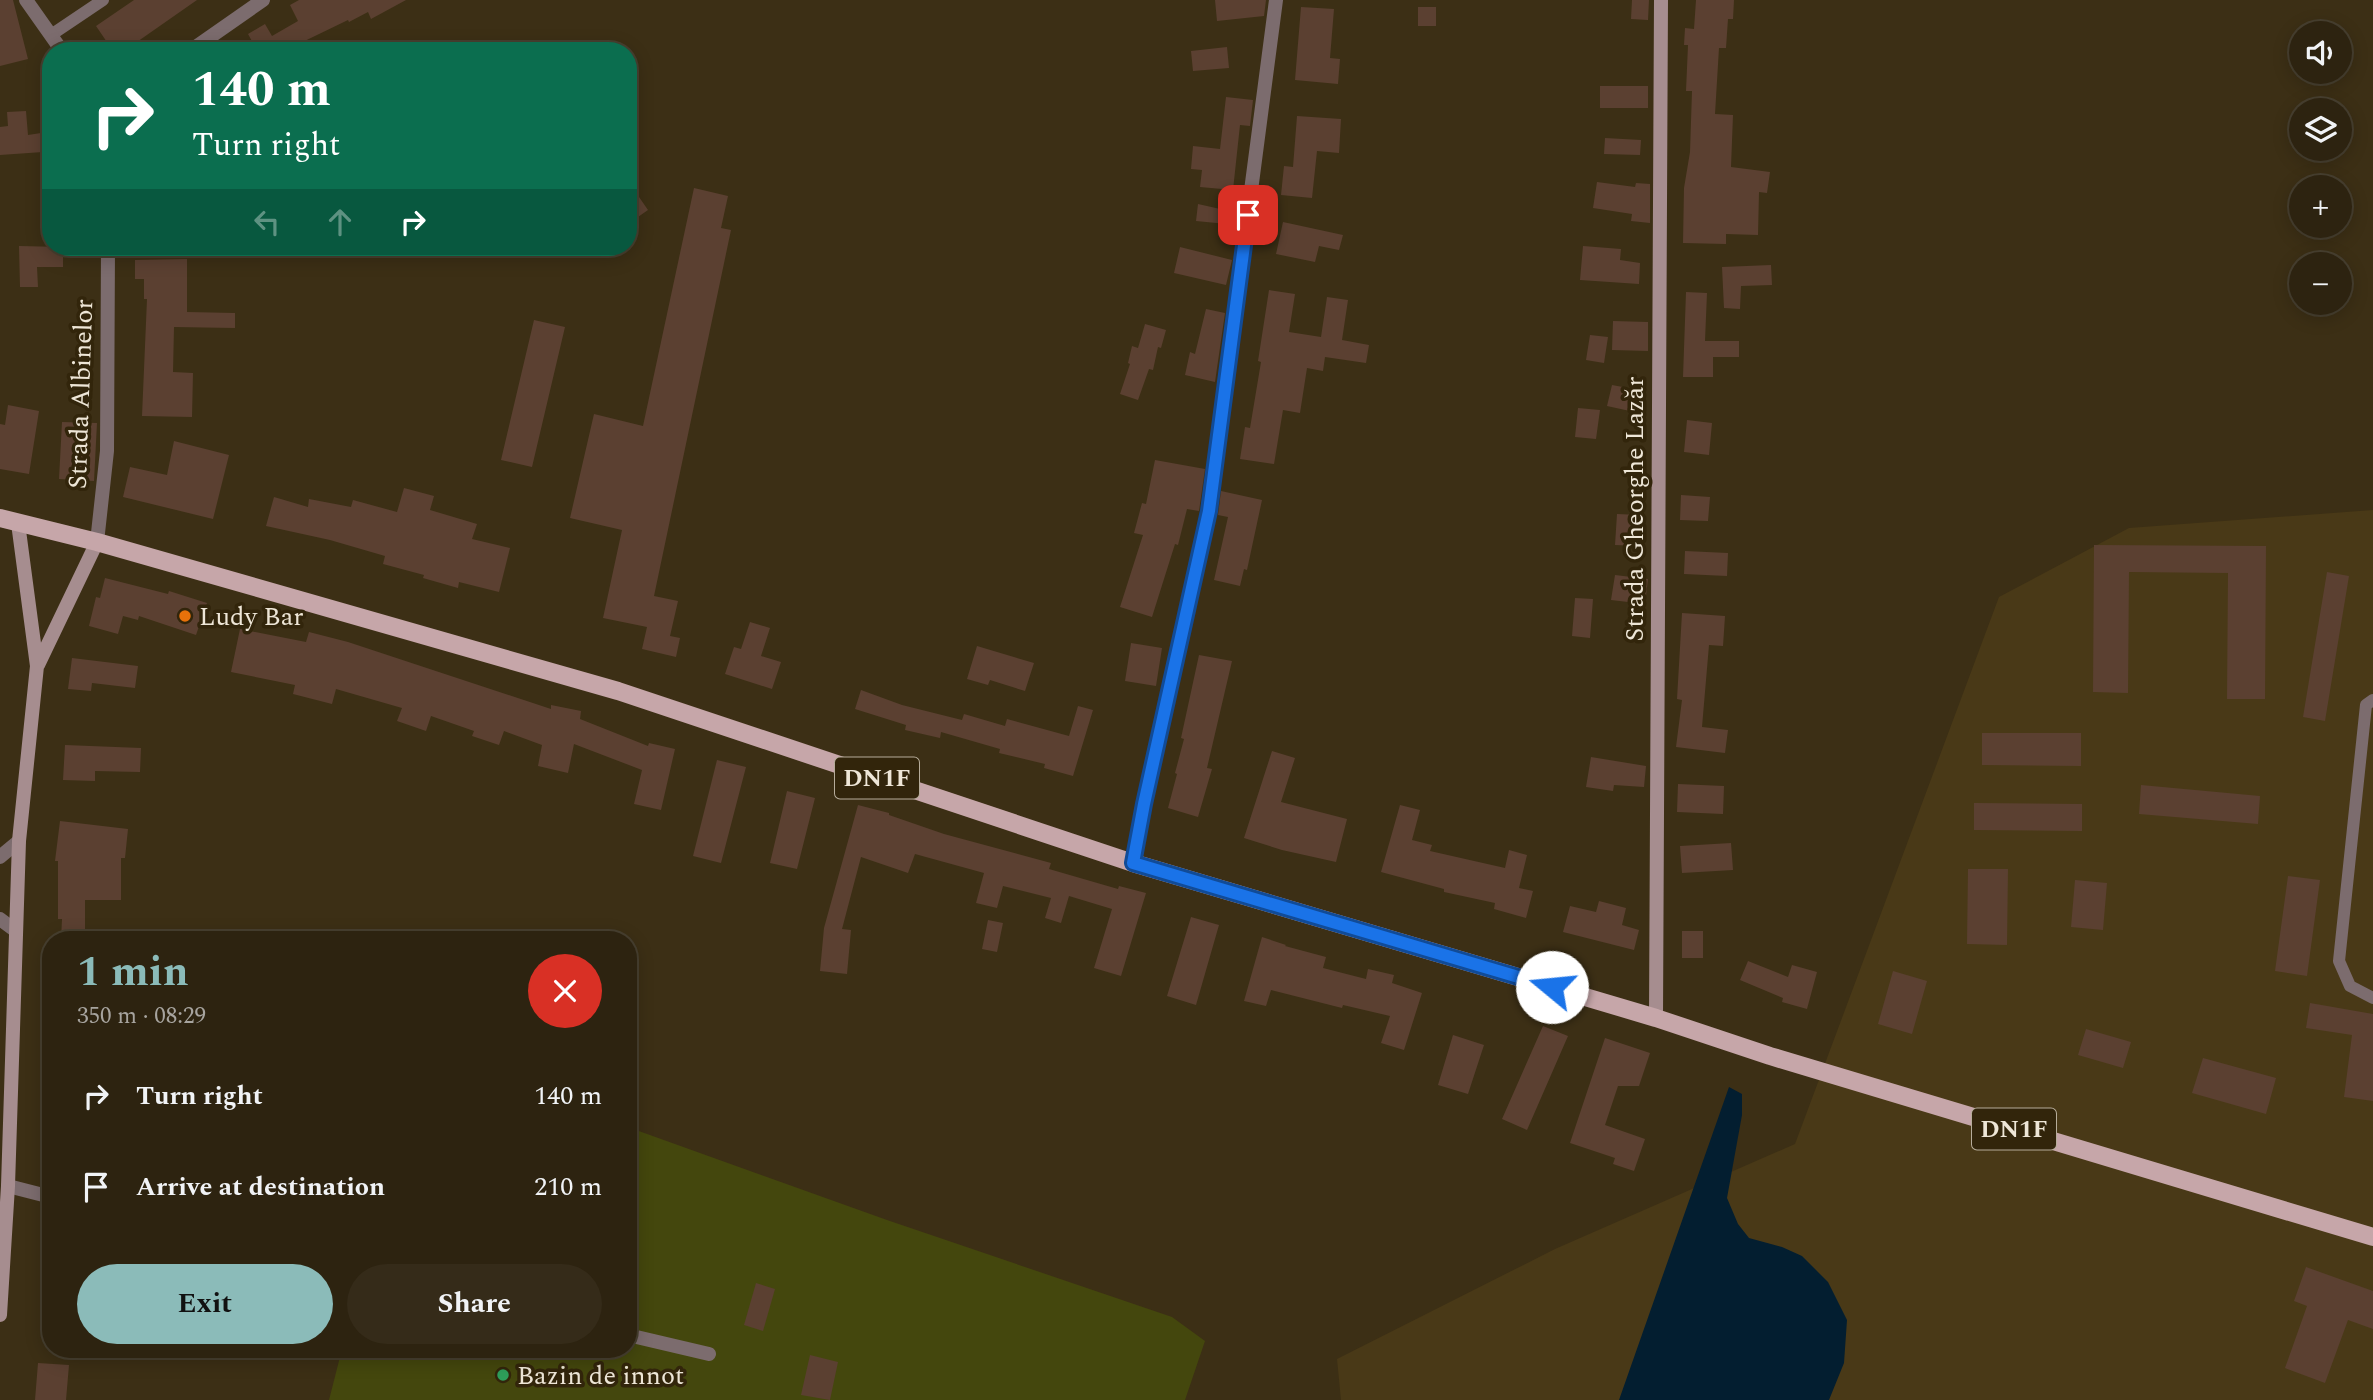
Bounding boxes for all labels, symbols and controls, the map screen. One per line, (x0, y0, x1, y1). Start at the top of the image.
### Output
map controls (2289, 21, 2352, 315)
button: sound (2289, 21, 2352, 84)
text: 140 m (192, 53, 331, 128)
icon: right (77, 70, 168, 161)
button: layers (2289, 98, 2352, 161)
text: Turn right (192, 121, 340, 170)
button: + (2289, 175, 2352, 238)
pin (1218, 185, 1278, 245)
icon: arrive (1229, 196, 1267, 234)
icon: left (248, 203, 286, 241)
icon: ahead (321, 203, 359, 241)
icon: right (394, 203, 432, 241)
button: − (2289, 252, 2352, 315)
street label: Strada Albinelor (58, 298, 104, 490)
street label: Strada Gheorghe Lazăr (1615, 376, 1655, 642)
place label: Ludy Bar (199, 597, 304, 637)
marker: Ludy Bar (177, 608, 193, 624)
road number: DN1F (835, 758, 919, 798)
text: 1 min (77, 941, 189, 1004)
position arrow (1515, 950, 1589, 1024)
button: close (528, 954, 602, 1028)
text: 350 m · 08:29 (77, 999, 206, 1034)
text: Turn right (136, 1076, 263, 1116)
text: 140 m (534, 1076, 602, 1116)
icon: right (77, 1077, 115, 1115)
road number: DN1F (1972, 1108, 2056, 1149)
text: Arrive at destination (136, 1167, 385, 1207)
text: 210 m (534, 1167, 602, 1207)
icon: arrive (77, 1168, 115, 1206)
button: Exit (77, 1264, 333, 1344)
button: Share (347, 1264, 602, 1344)
place label: Bazin de innot (517, 1356, 684, 1396)
marker: Bazin de innot (495, 1367, 511, 1383)

